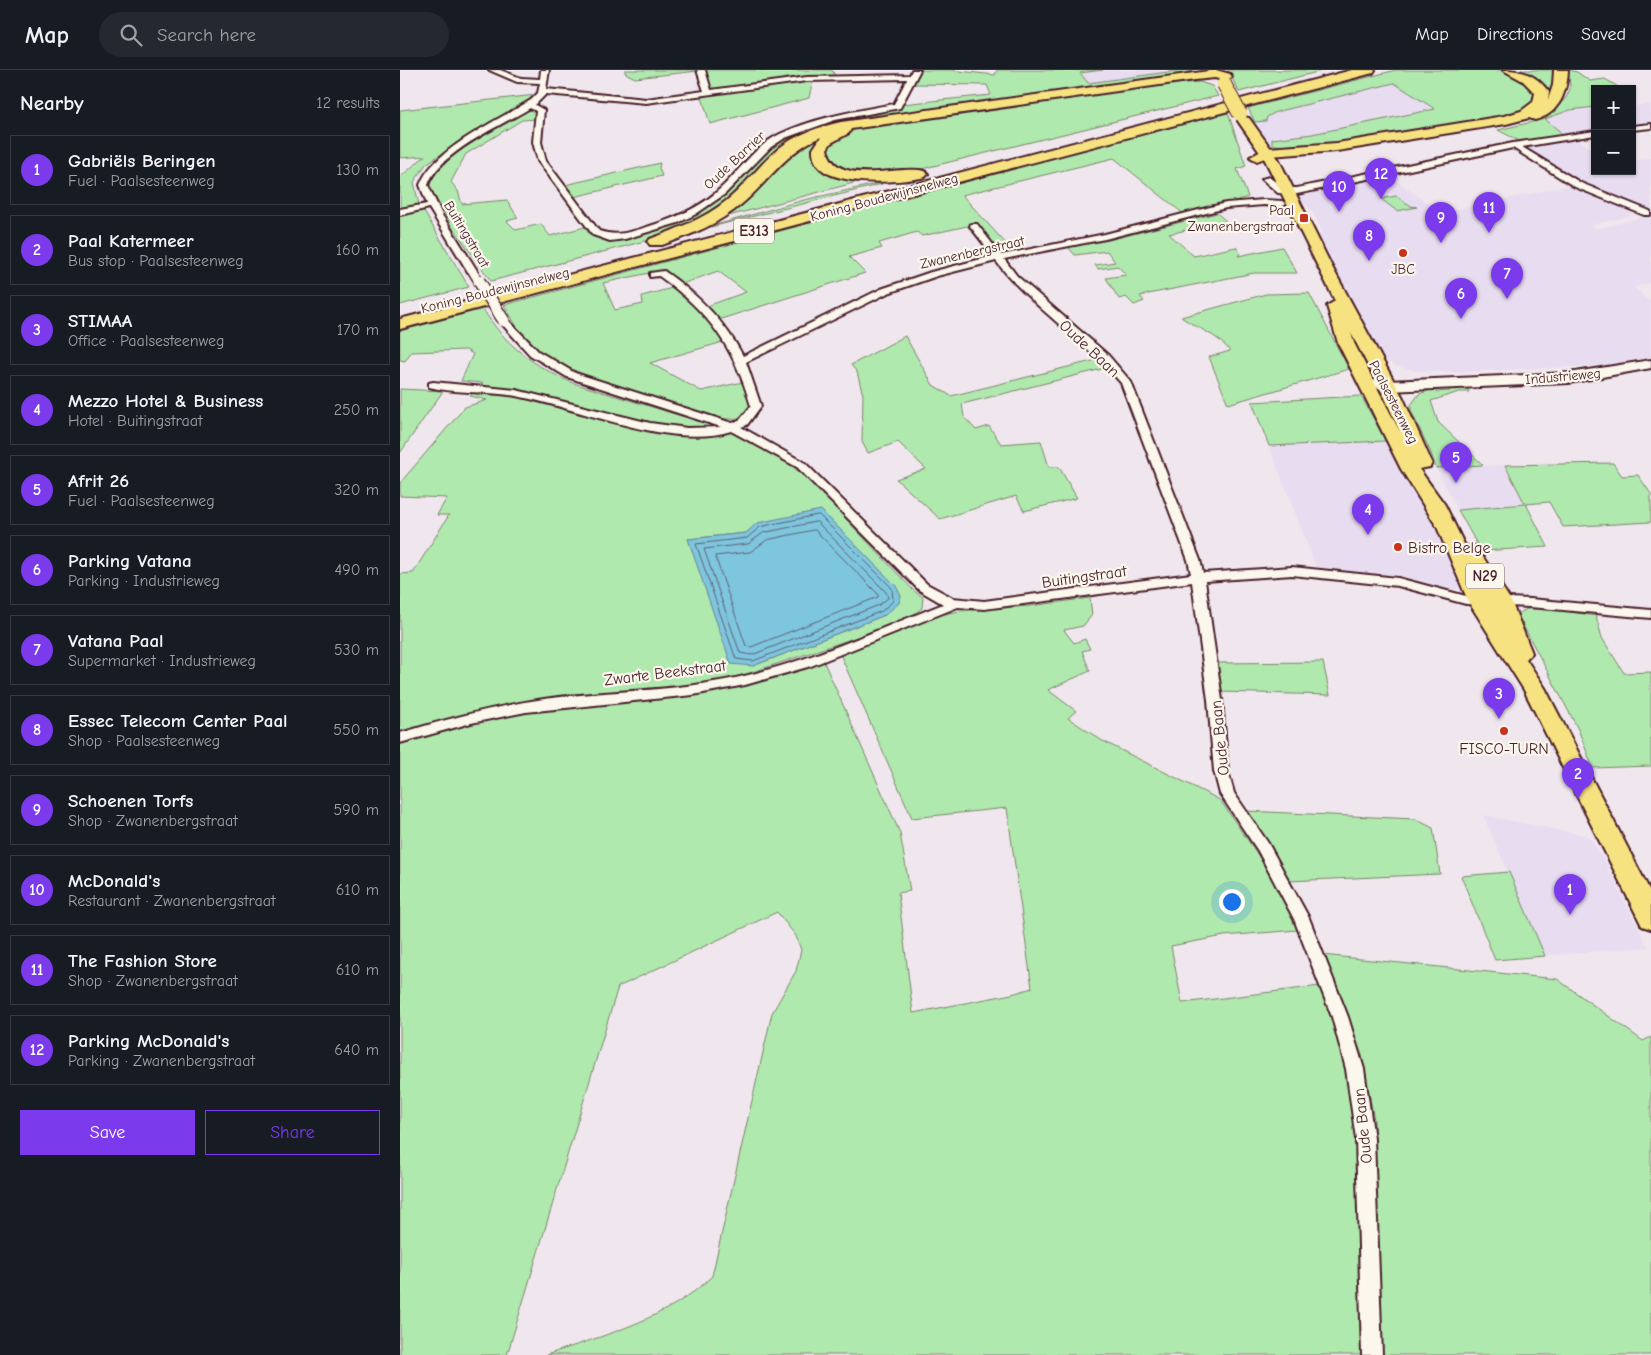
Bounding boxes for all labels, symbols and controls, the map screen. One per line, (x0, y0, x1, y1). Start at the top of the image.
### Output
search box (99, 12, 449, 57)
text: Map (25, 21, 69, 49)
icon: search (117, 21, 145, 49)
text: Search here (157, 24, 256, 46)
text: Map (1415, 24, 1449, 45)
text: Directions (1477, 24, 1553, 45)
text: Saved (1581, 24, 1626, 45)
map controls (1591, 85, 1636, 175)
button: + (1591, 85, 1636, 130)
text: Nearby (20, 91, 84, 115)
text: 12 results (316, 94, 380, 112)
street label: Oude Barrier (700, 127, 769, 193)
button: − (1591, 130, 1636, 175)
text: Gabriëls Beringen (68, 150, 216, 172)
pin: 12 (1365, 158, 1397, 199)
text: 1 (34, 161, 40, 179)
text: 130 m (336, 161, 379, 179)
street label: Koning Boudewijnsnelweg (808, 170, 960, 225)
pin: 10 (1323, 171, 1355, 212)
text: Fuel · Paalsesteenweg (68, 172, 215, 190)
pin: 11 (1473, 192, 1505, 233)
street label: Buitingstraat (440, 198, 494, 272)
place label: Paal Zwanenbergstraat (1187, 202, 1295, 235)
pin: 9 (1425, 202, 1457, 243)
marker: Paal Zwanenbergstraat (1298, 212, 1310, 224)
road number: E313 (734, 218, 774, 244)
pin: 8 (1353, 220, 1385, 261)
text: Paal Katermeer (68, 230, 194, 252)
street label: Zwanenbergstraat (918, 232, 1027, 273)
text: 2 (33, 241, 41, 259)
text: 160 m (336, 241, 379, 259)
marker: JBC (1397, 247, 1409, 259)
text: Bus stop · Paalsesteenweg (68, 252, 244, 270)
pin: 7 (1491, 258, 1523, 299)
place label: JBC (1391, 261, 1415, 278)
street label: Koning Boudewijnsnelweg (419, 264, 571, 317)
pin: 6 (1445, 278, 1477, 319)
text: STIMAA (68, 310, 132, 332)
street label: Oude Baan (1056, 316, 1123, 381)
text: 3 (33, 321, 41, 339)
text: 170 m (337, 321, 379, 339)
text: Office · Paalsesteenweg (68, 332, 224, 350)
street label: Paalsesteenweg (1365, 358, 1422, 447)
street label: Industrieweg (1524, 365, 1602, 388)
text: Mezzo Hotel & Business (68, 390, 263, 412)
text: 4 (33, 401, 41, 419)
text: 250 m (334, 401, 379, 419)
text: Hotel · Buitingstraat (68, 412, 203, 430)
pin: 5 (1440, 442, 1472, 483)
text: Afrit 26 (68, 470, 129, 492)
text: 5 (33, 481, 41, 499)
text: 320 m (334, 481, 379, 499)
text: Fuel · Paalsesteenweg (68, 492, 215, 510)
pin: 4 (1352, 494, 1384, 535)
place label: Bistro Belge (1408, 539, 1491, 557)
marker: Bistro Belge (1392, 541, 1404, 553)
text: Parking Vatana (68, 550, 192, 572)
text: 6 (33, 561, 41, 579)
text: 490 m (334, 561, 379, 579)
street label: Buitingstraat (1040, 562, 1128, 592)
road number: N29 (1466, 564, 1504, 588)
text: Parking · Industrieweg (68, 572, 220, 590)
text: Vatana Paal (68, 630, 164, 652)
text: 7 (33, 641, 41, 659)
text: 530 m (334, 641, 379, 659)
text: Supermarket · Industrieweg (68, 652, 256, 670)
street label: Zwarte Beekstraat (603, 657, 728, 689)
pin: 3 (1483, 678, 1515, 719)
street label: Oude Baan (1207, 699, 1233, 776)
text: Essec Telecom Center Paal (68, 710, 288, 732)
text: 8 (33, 721, 41, 739)
text: 550 m (333, 721, 379, 739)
marker: FISCO-TURN (1498, 725, 1510, 737)
text: Shop · Paalsesteenweg (68, 732, 220, 750)
place label: FISCO-TURN (1459, 740, 1549, 758)
pin: 2 (1562, 758, 1594, 799)
text: Schoenen Torfs (68, 790, 193, 812)
text: 9 (33, 801, 41, 819)
text: 590 m (334, 801, 379, 819)
text: Shop · Zwanenbergstraat (68, 812, 238, 830)
text: McDonald's (68, 870, 160, 892)
pin: 1 (1554, 874, 1586, 915)
text: 10 (29, 881, 45, 899)
text: 610 m (336, 881, 379, 899)
your location (1219, 889, 1245, 915)
text: Restaurant · Zwanenbergstraat (68, 892, 276, 910)
text: The Fashion Store (68, 950, 217, 972)
text: 11 (31, 961, 43, 979)
text: 610 m (336, 961, 379, 979)
text: Shop · Zwanenbergstraat (68, 972, 238, 990)
text: Parking McDonald's (68, 1030, 229, 1052)
text: 12 (30, 1041, 44, 1059)
text: 640 m (334, 1041, 379, 1059)
text: Parking · Zwanenbergstraat (68, 1052, 255, 1070)
street label: Oude Baan (1350, 1087, 1376, 1164)
button: Save (20, 1110, 195, 1155)
button: Share (205, 1110, 380, 1155)

